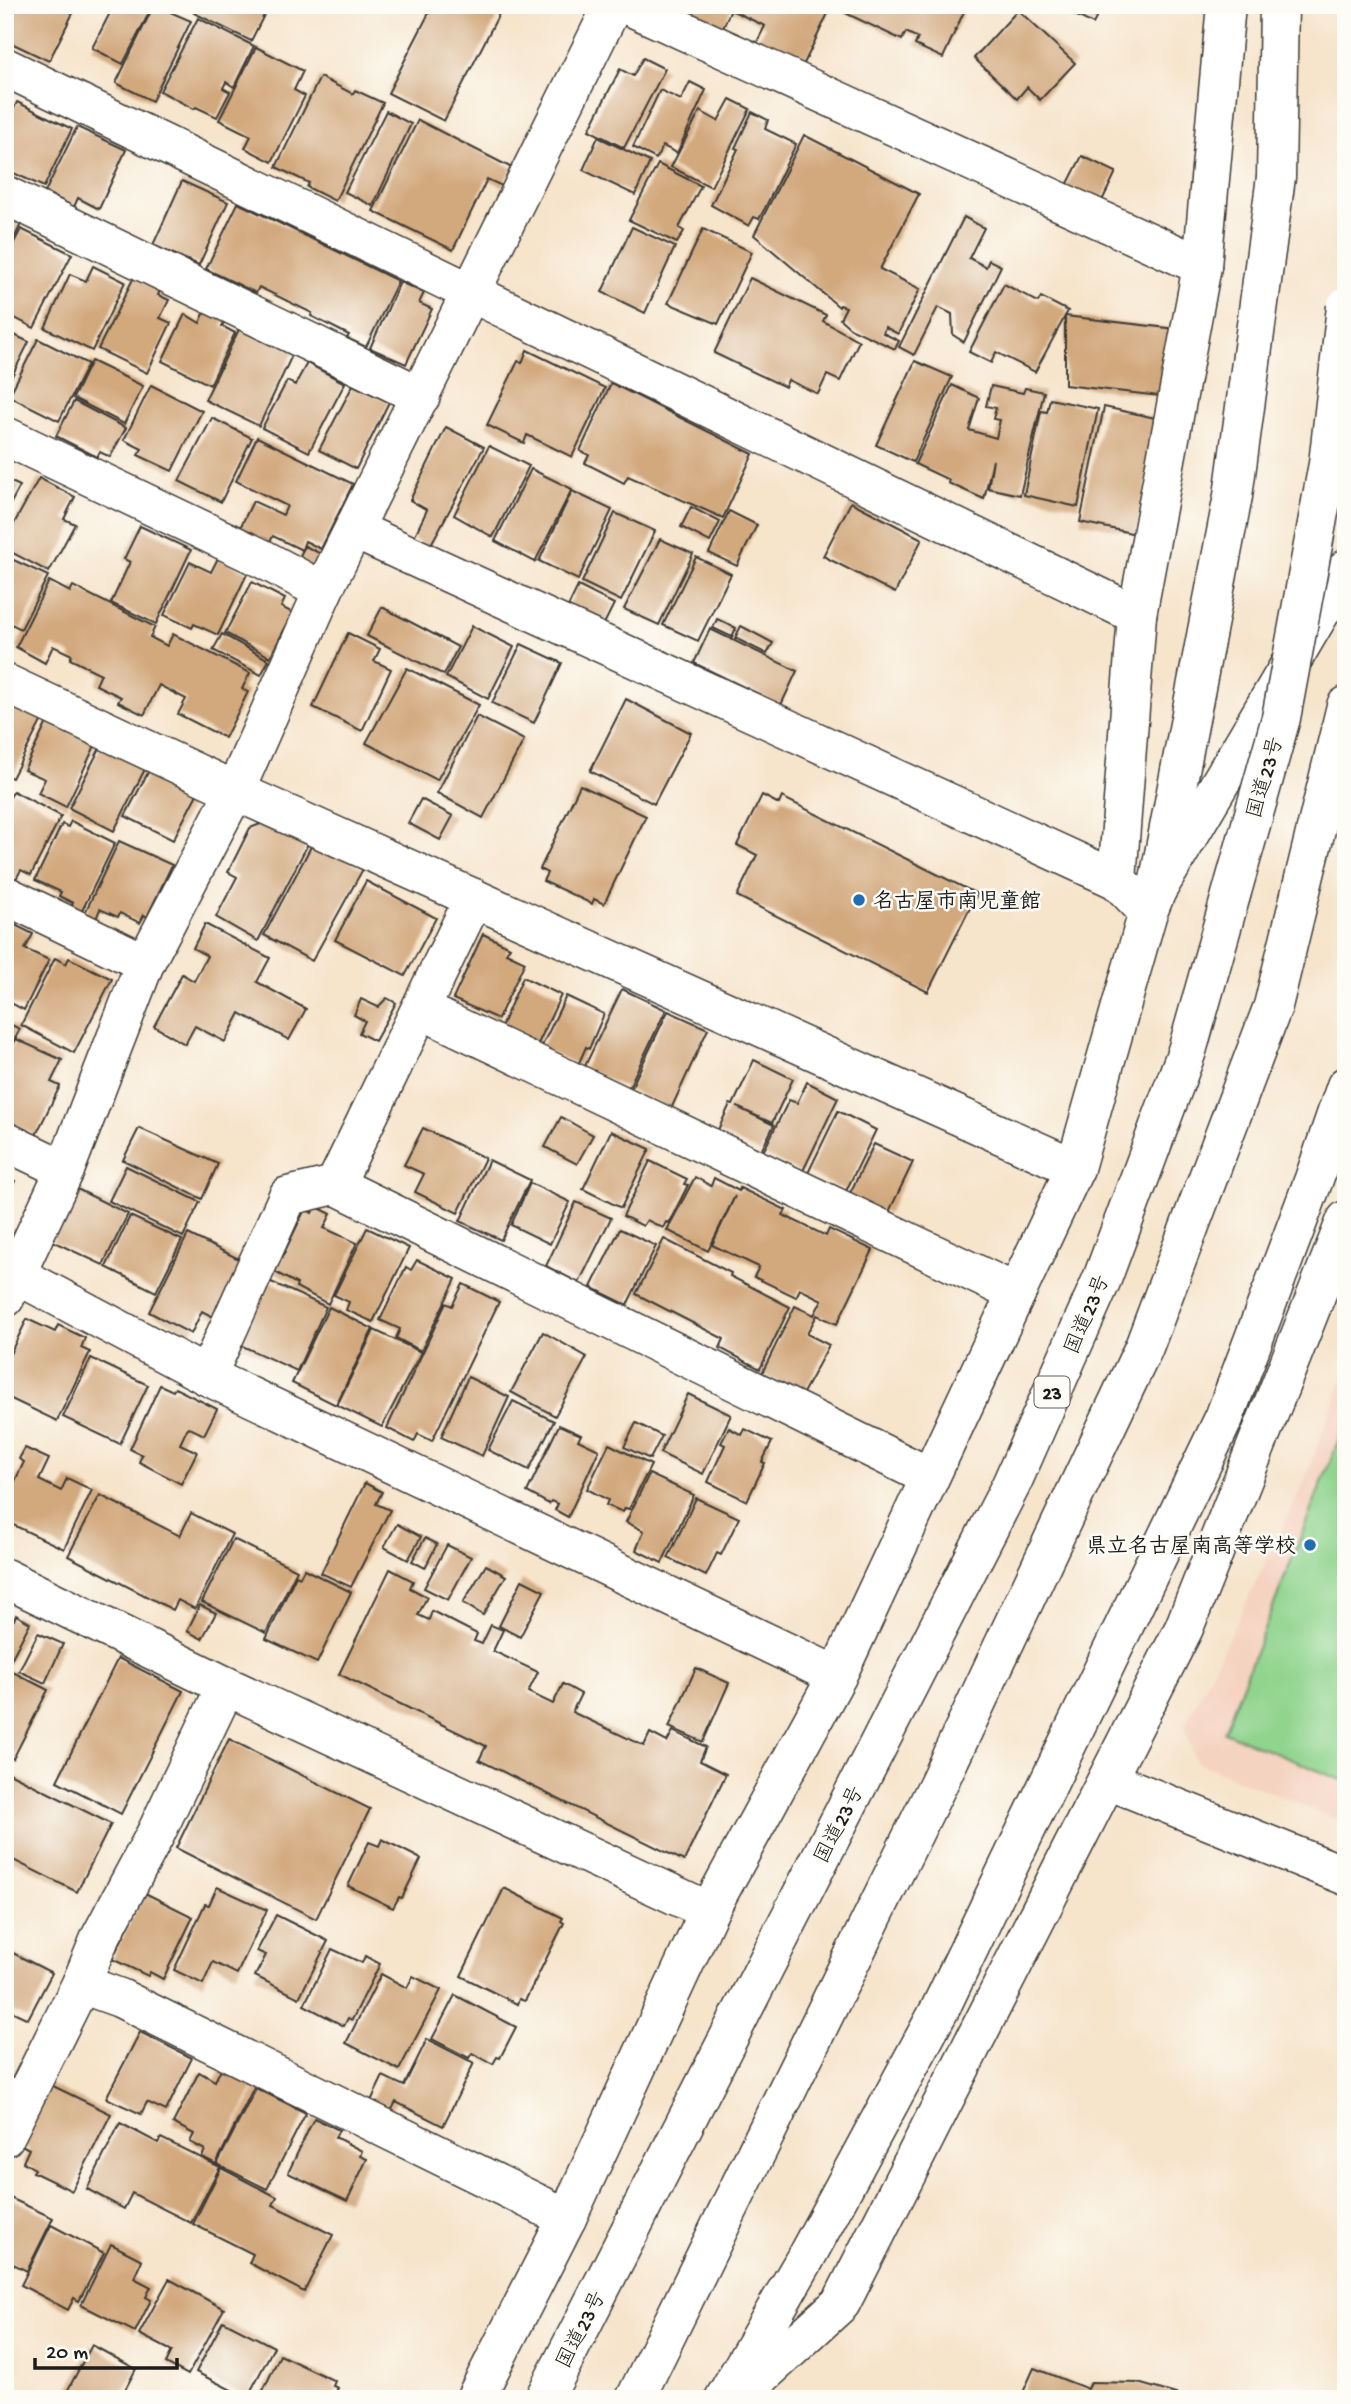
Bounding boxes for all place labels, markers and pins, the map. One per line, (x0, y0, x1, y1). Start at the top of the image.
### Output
place label: 名古屋市南児童館 (873, 889, 1041, 916)
marker: 名古屋市南児童館 (851, 892, 867, 908)
place label: 県立名古屋南高等学校 (1086, 1534, 1296, 1561)
marker: 県立名古屋南高等学校 (1302, 1537, 1318, 1553)

